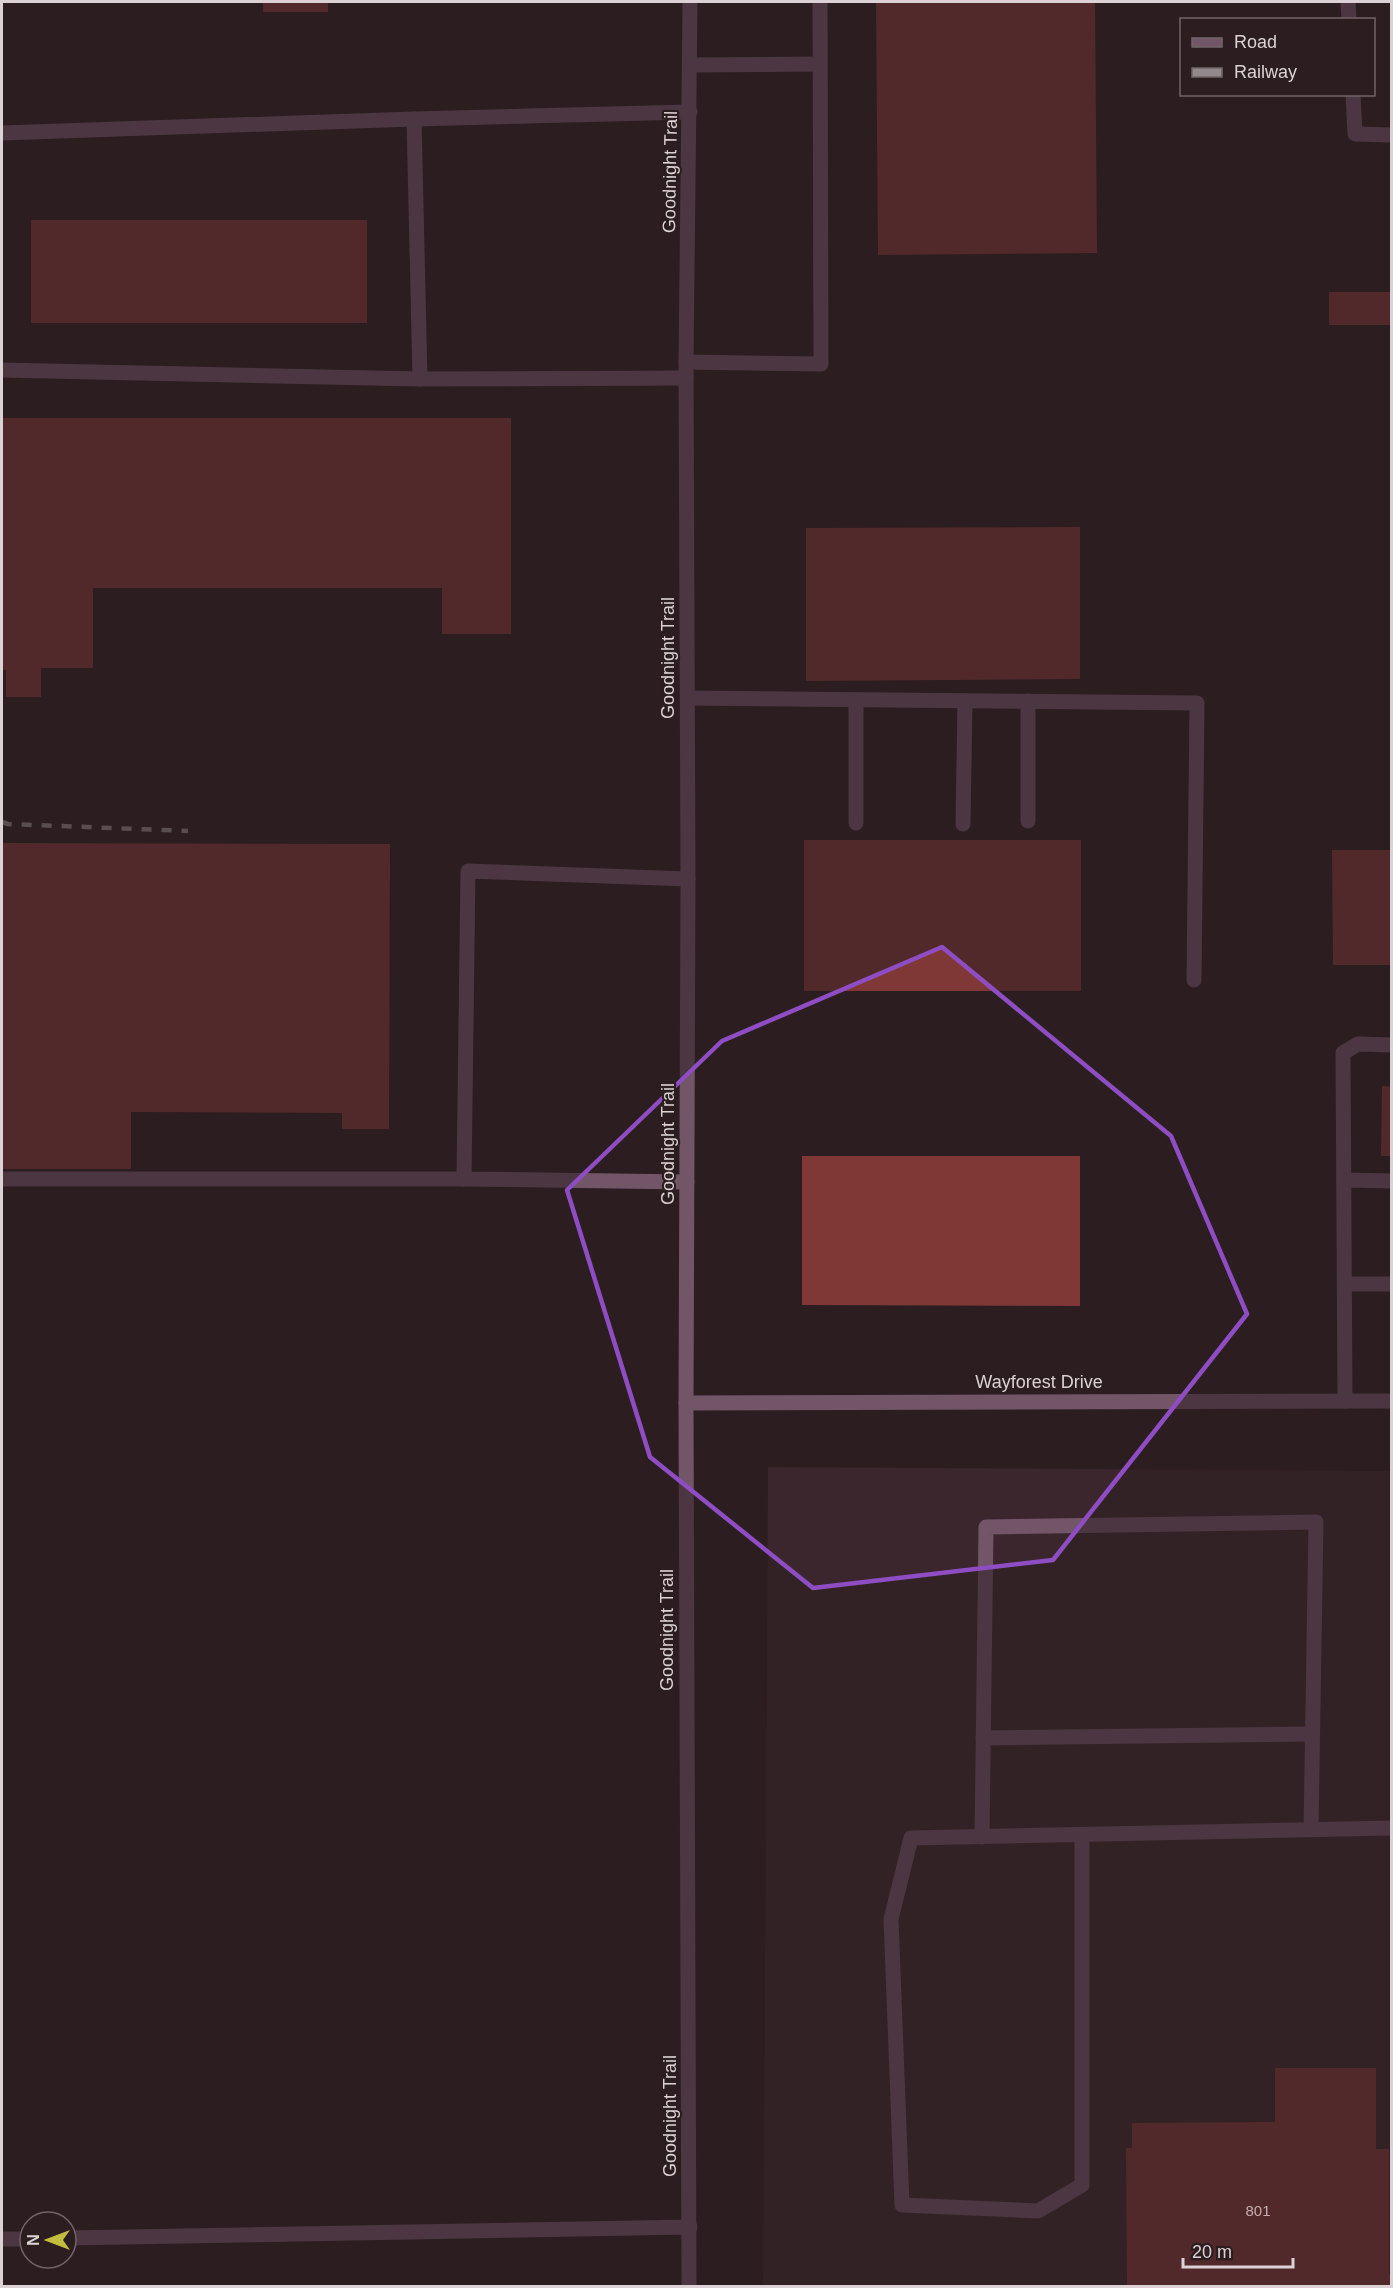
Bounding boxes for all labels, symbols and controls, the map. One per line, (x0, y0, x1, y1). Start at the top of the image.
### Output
legend (1180, 18, 1375, 96)
text: Road (1234, 32, 1277, 52)
text: Railway (1234, 62, 1297, 82)
street label: Goodnight Trail (659, 111, 681, 233)
street label: Goodnight Trail (658, 597, 678, 719)
street label: Goodnight Trail (658, 1083, 678, 1205)
street label: Wayforest Drive (975, 1372, 1103, 1392)
street label: Goodnight Trail (657, 1569, 677, 1691)
street label: Goodnight Trail (660, 2055, 680, 2177)
house number: 801 (1245, 2202, 1271, 2219)
north arrow (18, 2210, 78, 2270)
scale bar (1183, 2231, 1292, 2269)
text: N (25, 2234, 42, 2246)
text: 20 m (1192, 2242, 1232, 2262)

